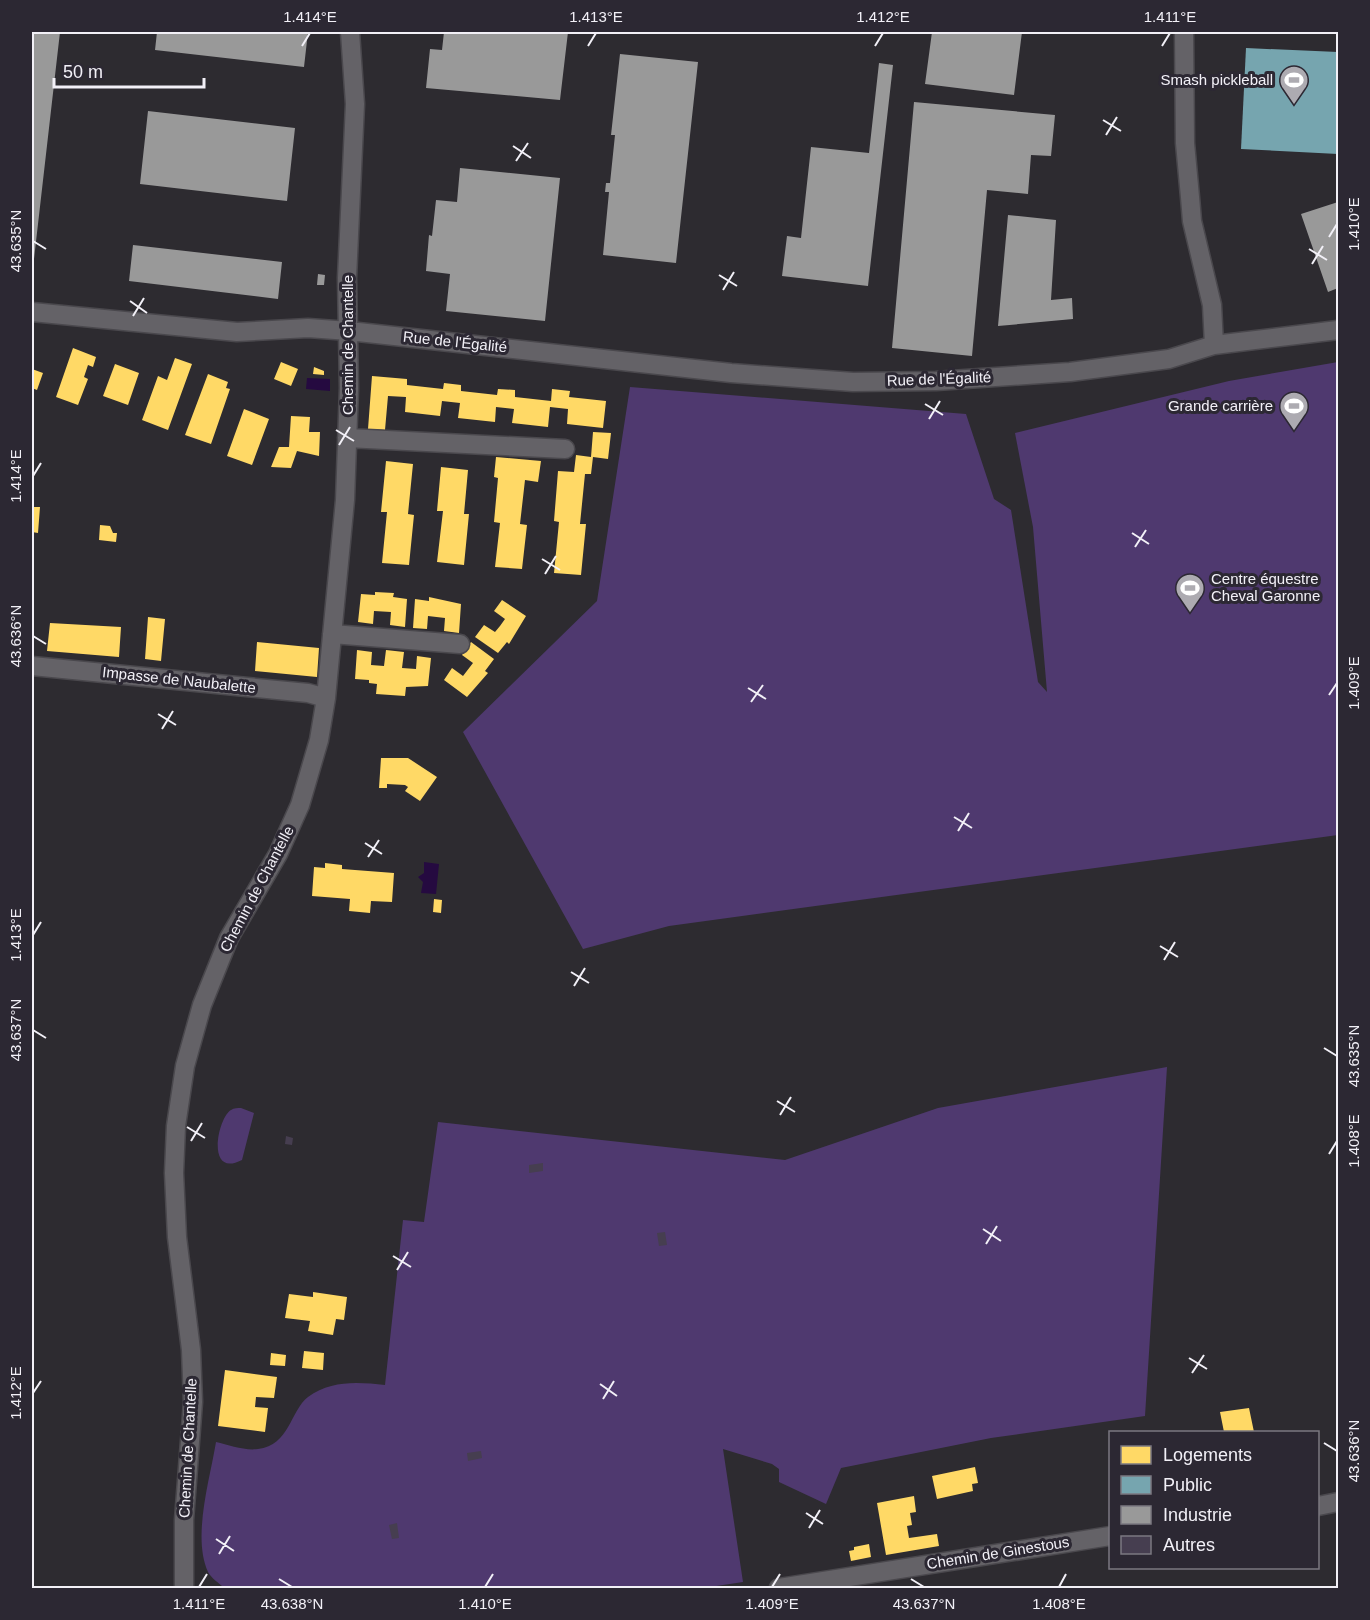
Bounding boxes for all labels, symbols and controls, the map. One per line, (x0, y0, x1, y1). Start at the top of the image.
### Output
text: 1.414°E (283, 8, 337, 25)
text: 1.413°E (569, 8, 623, 25)
text: 1.412°E (856, 8, 910, 25)
text: 1.411°E (1144, 8, 1196, 25)
scale bar (54, 51, 204, 89)
text: 50 m (63, 62, 103, 82)
sports icon: Smash pickleball (1278, 64, 1310, 106)
place label: Smash pickleball (1160, 71, 1273, 88)
text: 1.410°E (1345, 197, 1362, 251)
text: 43.635°N (7, 210, 24, 272)
street label: Chemin de Chantelle (339, 275, 356, 415)
street label: Rue de l'Égalité (402, 328, 508, 355)
street label: Rue de l'Égalité (886, 368, 992, 389)
sports icon: Grande carrière (1278, 390, 1310, 432)
place label: Grande carrière (1168, 397, 1273, 414)
text: 1.414°E (7, 449, 24, 503)
place label: Centre équestre Cheval Garonne (1211, 570, 1320, 604)
sports icon: Centre équestre Cheval Garonne (1174, 572, 1206, 614)
text: 43.636°N (7, 605, 24, 667)
text: 1.409°E (1345, 656, 1362, 710)
street label: Impasse de Naubalette (101, 663, 257, 696)
street label: Chemin de Chantelle (216, 823, 297, 955)
text: 1.413°E (7, 908, 24, 962)
text: 43.637°N (7, 999, 24, 1061)
text: 43.635°N (1345, 1025, 1362, 1087)
text: 1.408°E (1345, 1114, 1362, 1168)
text: 1.412°E (7, 1366, 24, 1420)
street label: Chemin de Chantelle (175, 1378, 200, 1518)
text: 43.636°N (1345, 1420, 1362, 1482)
legend (1109, 1431, 1319, 1569)
text: Logements (1163, 1445, 1252, 1465)
text: Public (1163, 1475, 1212, 1495)
text: Industrie (1163, 1505, 1232, 1525)
street label: Chemin de Ginestous (925, 1533, 1070, 1572)
text: Autres (1163, 1535, 1215, 1555)
text: 1.411°E (173, 1595, 225, 1612)
text: 43.638°N (261, 1595, 323, 1612)
text: 1.410°E (458, 1595, 512, 1612)
text: 1.409°E (745, 1595, 799, 1612)
text: 43.637°N (893, 1595, 955, 1612)
text: 1.408°E (1032, 1595, 1086, 1612)

